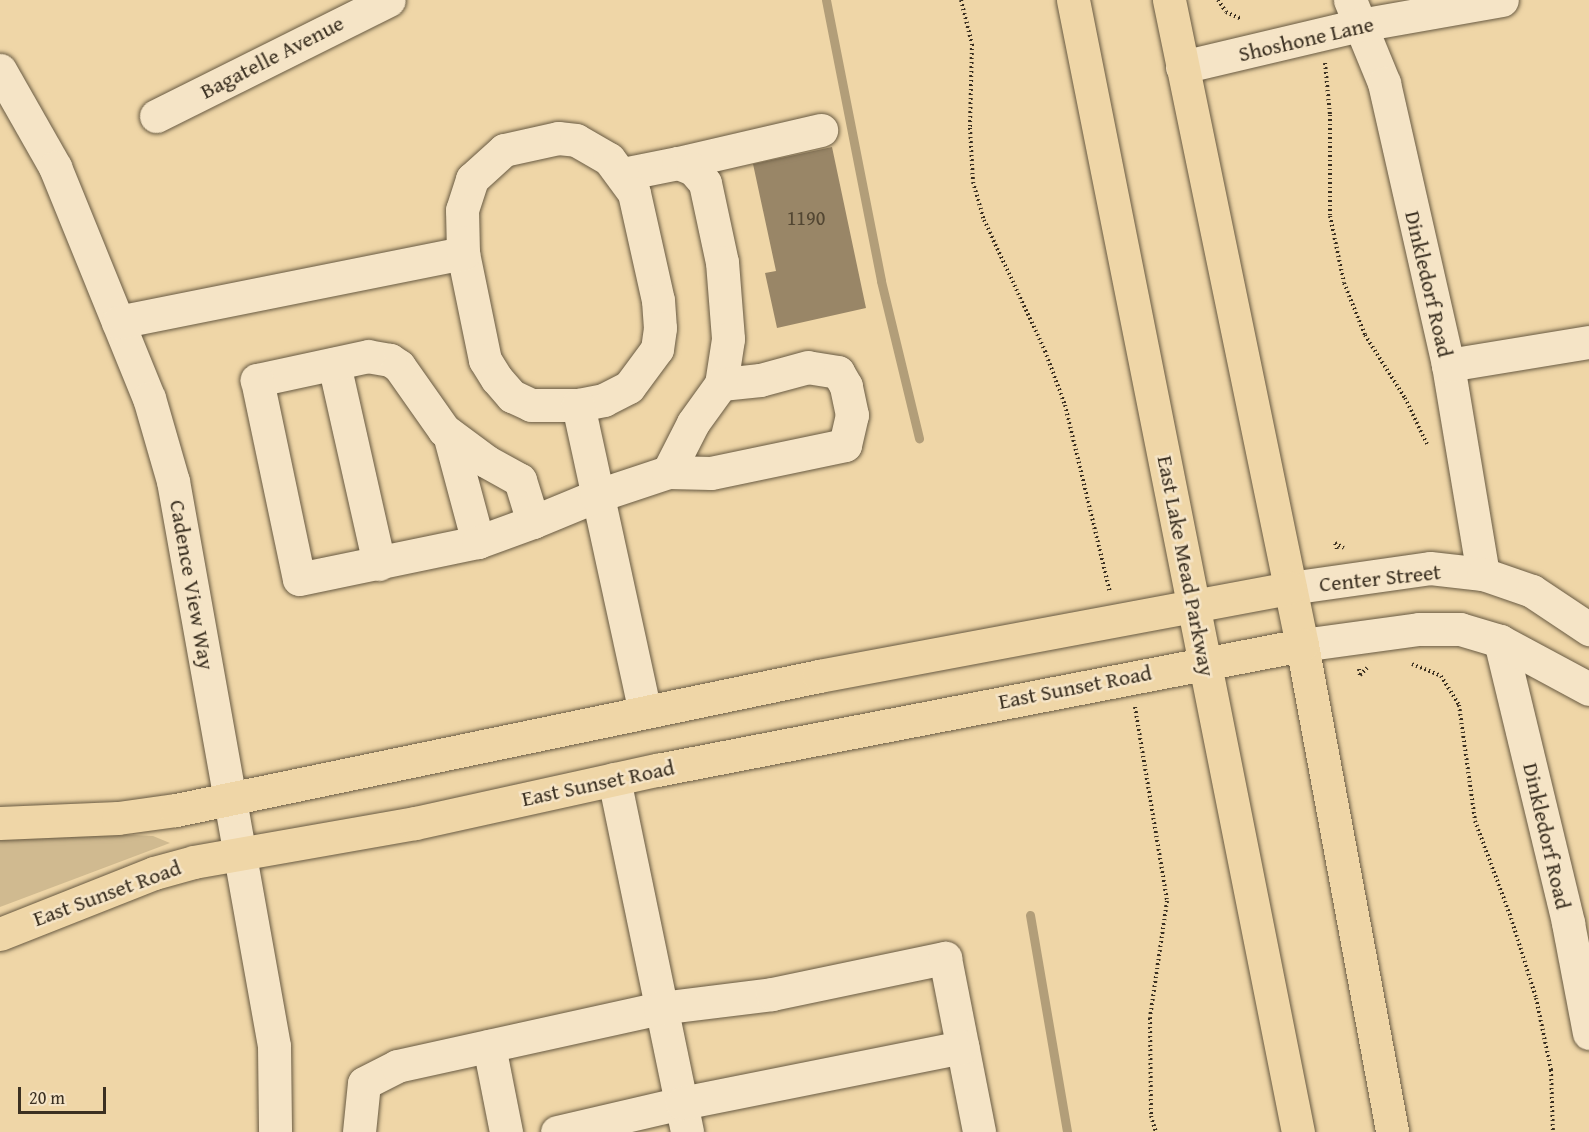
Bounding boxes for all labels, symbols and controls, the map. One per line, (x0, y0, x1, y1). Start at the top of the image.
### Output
street label: Bagatelle Avenue (196, 10, 348, 104)
street label: Shoshone Lane (1236, 11, 1376, 67)
house number: 1190 (787, 205, 825, 229)
street label: Dinkledorf Road (1399, 208, 1459, 360)
street label: East Lake Mead Parkway (1152, 453, 1220, 679)
street label: Cadence View Way (164, 498, 220, 672)
street label: Center Street (1318, 558, 1442, 598)
street label: East Sunset Road (996, 659, 1154, 715)
street label: East Sunset Road (519, 754, 677, 812)
street label: Dinkledorf Road (1517, 760, 1577, 912)
street label: East Sunset Road (29, 854, 185, 932)
scale bar (21, 1075, 110, 1113)
text: 20 m (29, 1084, 65, 1111)

